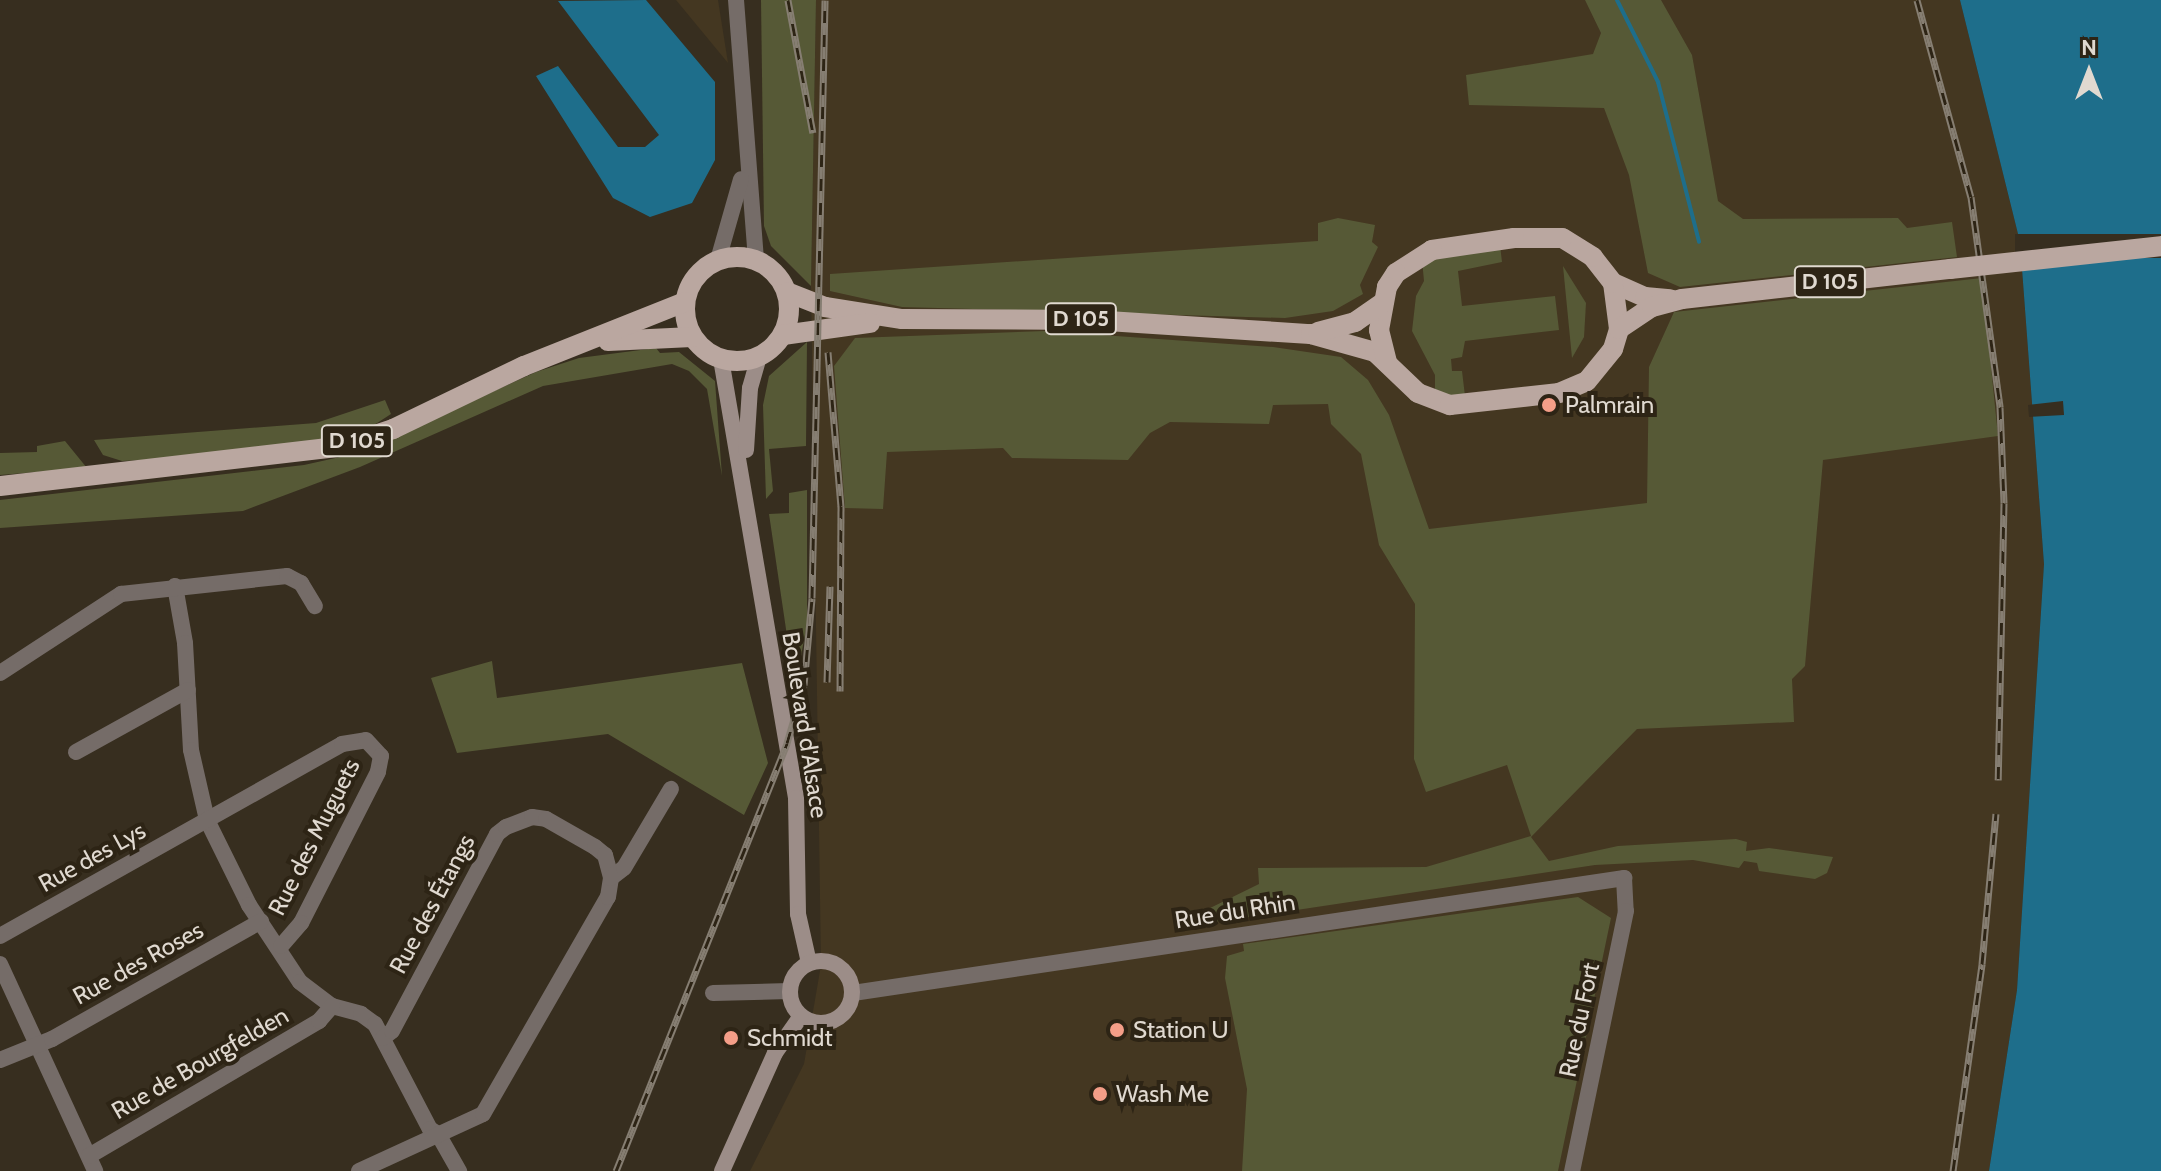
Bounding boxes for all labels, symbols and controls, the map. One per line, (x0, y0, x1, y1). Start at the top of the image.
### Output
north arrow (2049, 32, 2129, 112)
text: N (2081, 34, 2097, 61)
road number: D 105 (1792, 264, 1868, 300)
road number: D 105 (1043, 301, 1119, 337)
place label: Palmrain (1565, 391, 1654, 419)
marker: Palmrain (1540, 396, 1558, 414)
road number: D 105 (319, 423, 395, 459)
street label: Boulevard d'Alsace (776, 630, 834, 820)
street label: Rue des Muguets (262, 754, 366, 920)
street label: Rue des Lys (34, 816, 150, 898)
street label: Rue des Étangs (383, 830, 481, 978)
street label: Rue du Rhin (1173, 887, 1297, 935)
street label: Rue des Roses (68, 915, 208, 1011)
street label: Rue du Fort (1553, 960, 1605, 1080)
street label: Rue de Bourgfelden (106, 1001, 294, 1125)
place label: Station U (1133, 1016, 1229, 1044)
marker: Station U (1108, 1021, 1126, 1039)
place label: Schmidt (747, 1024, 832, 1052)
marker: Schmidt (722, 1029, 740, 1047)
place label: Wash Me (1116, 1080, 1209, 1108)
marker: Wash Me (1091, 1085, 1109, 1103)

